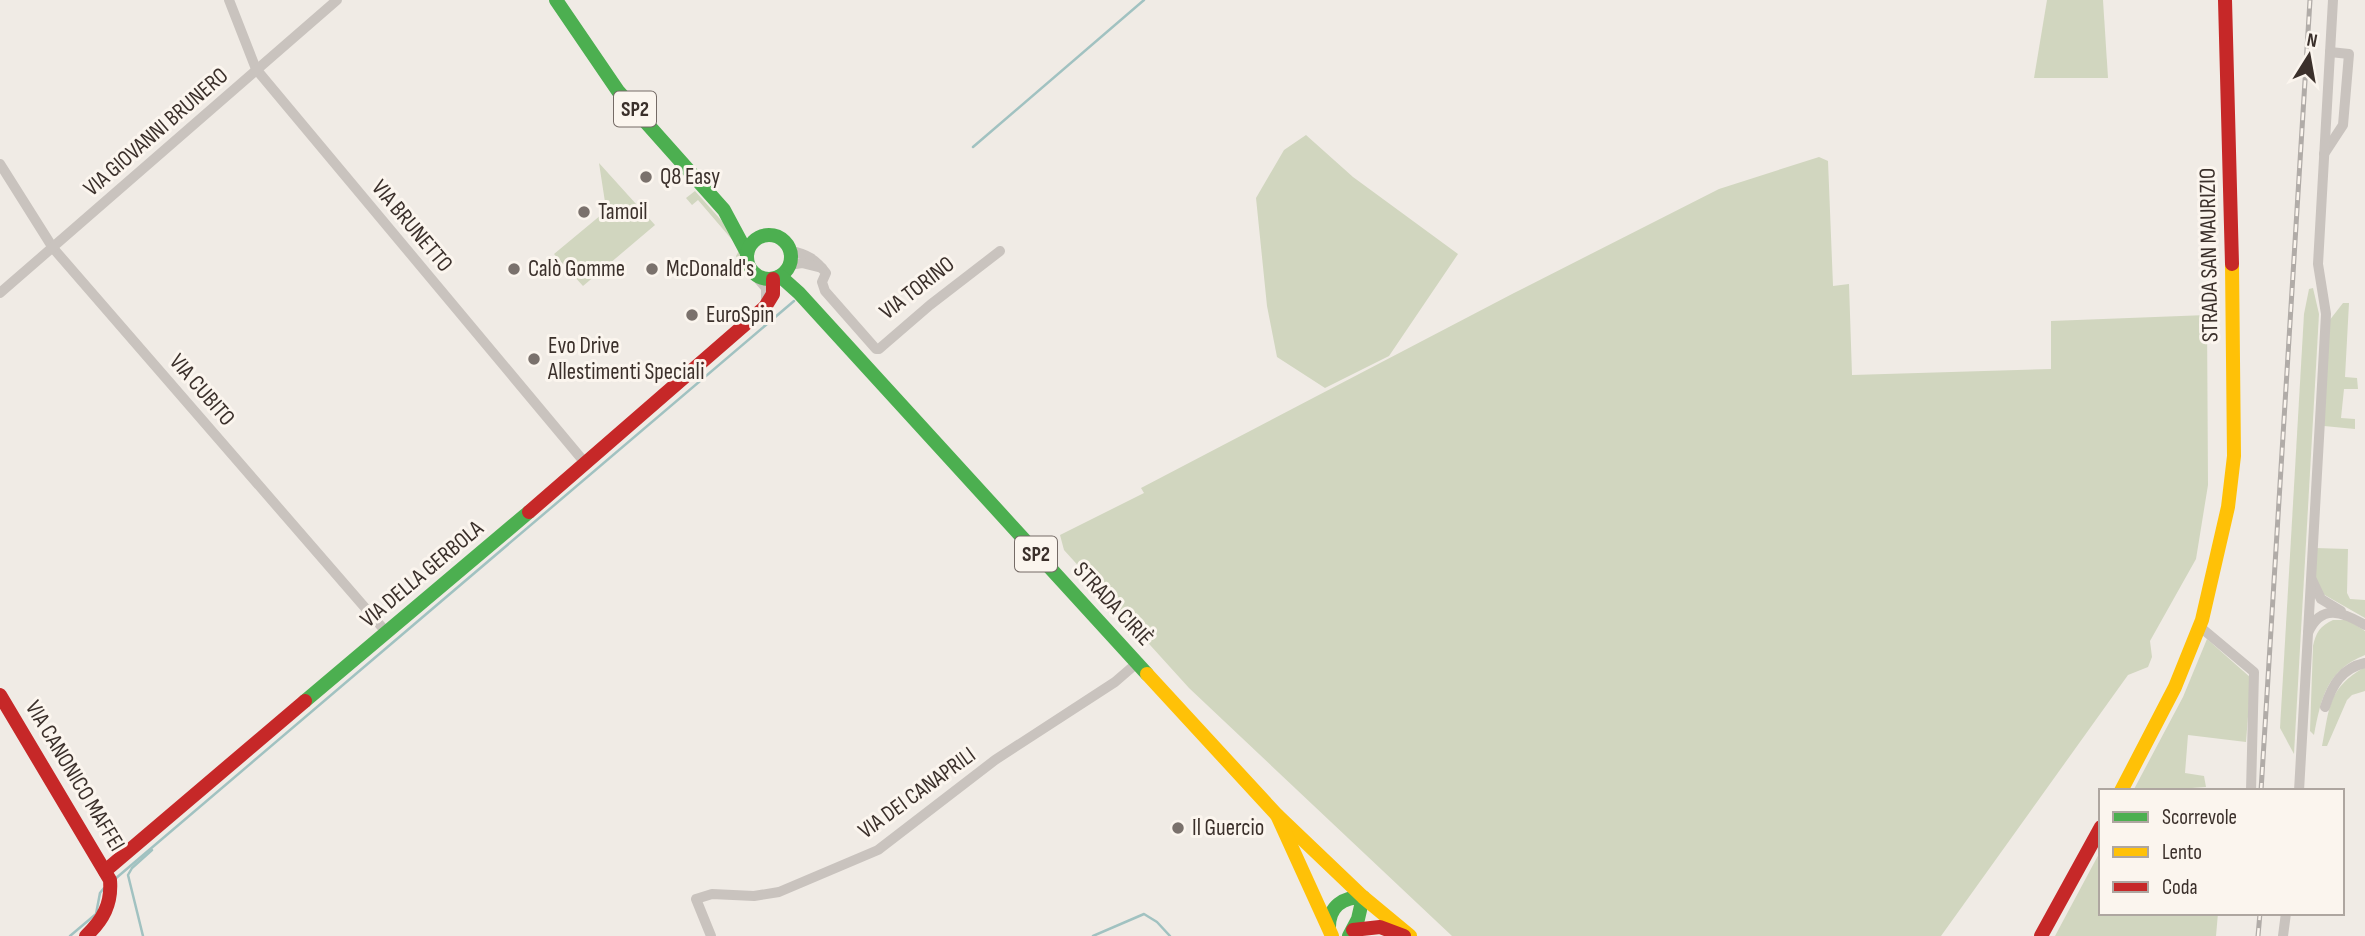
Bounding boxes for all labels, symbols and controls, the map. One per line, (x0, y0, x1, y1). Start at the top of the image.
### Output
north arrow (2274, 21, 2344, 91)
text: N (2305, 29, 2319, 53)
street label: VIA GIOVANNI BRUNERO (78, 62, 234, 202)
road number: SP2 (614, 92, 656, 126)
place label: Q8 Easy (660, 163, 720, 191)
street label: STRADA SAN MAURIZIO (2193, 168, 2225, 342)
marker: Q8 Easy (638, 169, 654, 185)
street label: VIA BRUNETTO (365, 174, 459, 278)
place label: Tamoil (598, 198, 648, 226)
marker: Tamoil (576, 204, 592, 220)
street label: VIA TORINO (874, 250, 960, 326)
place label: Calò Gomme (528, 255, 625, 283)
place label: McDonald's (666, 255, 754, 283)
marker: Calò Gomme (506, 261, 522, 277)
marker: McDonald's (644, 261, 660, 277)
place label: EuroSpin (706, 301, 774, 329)
marker: EuroSpin (684, 307, 700, 323)
place label: Evo Drive Allestimenti Speciali (547, 332, 704, 386)
street label: VIA CUBITO (163, 348, 241, 432)
marker: Evo Drive Allestimenti Speciali (526, 351, 542, 367)
street label: VIA DELLA GERBOLA (355, 514, 489, 634)
road number: SP2 (1015, 536, 1057, 572)
street label: STRADA CIRIÈ (1067, 556, 1159, 652)
street label: VIA CANONICO MAFFEI (19, 696, 131, 856)
street label: VIA DEI CANAPRILI (853, 741, 981, 845)
legend (2099, 789, 2344, 915)
text: Scorrevole (2162, 805, 2237, 830)
place label: Il Guercio (1192, 814, 1264, 842)
marker: Il Guercio (1170, 820, 1186, 836)
text: Lento (2162, 840, 2202, 865)
text: Coda (2162, 875, 2198, 900)

